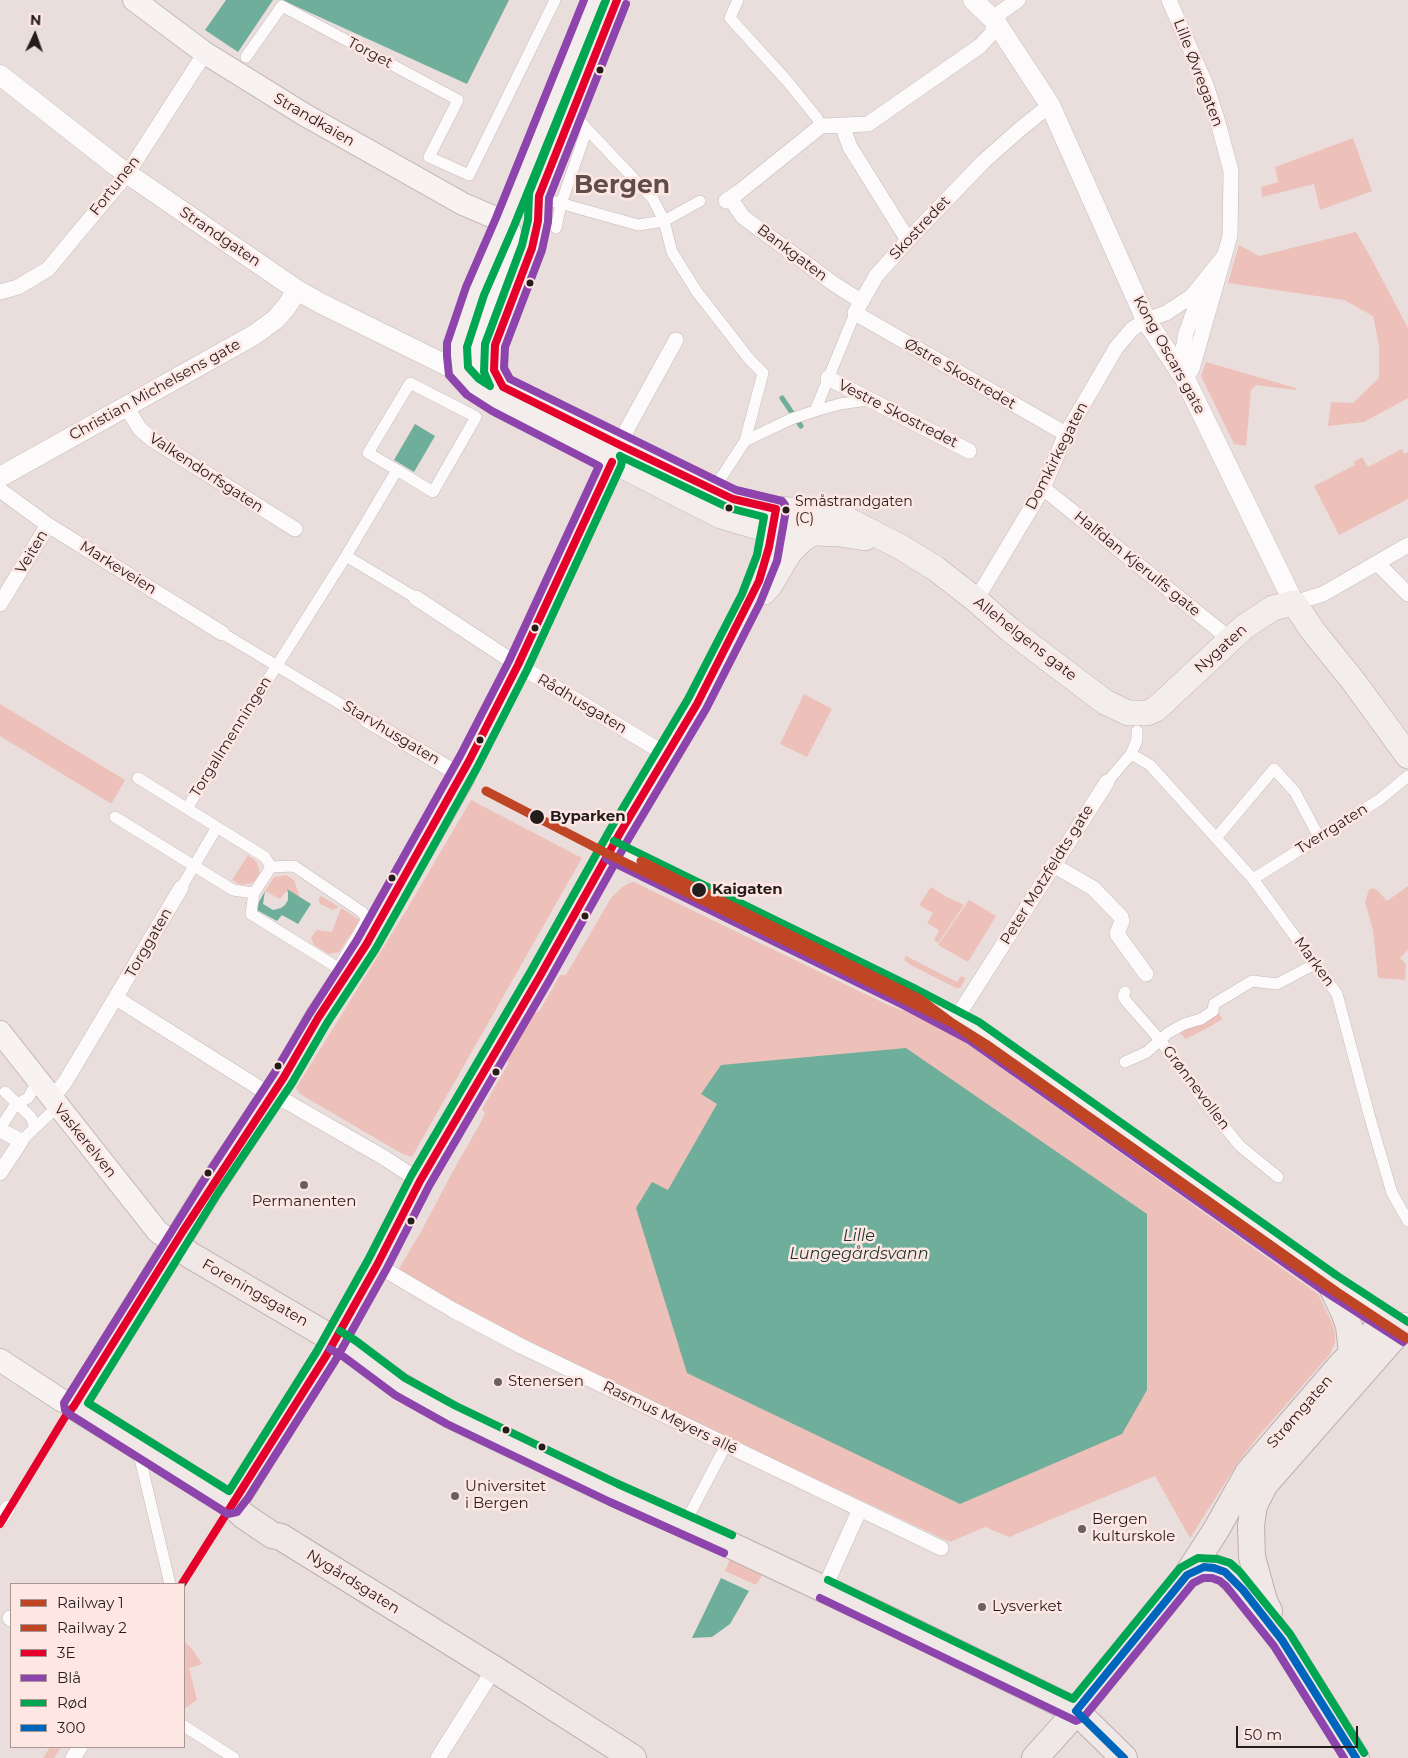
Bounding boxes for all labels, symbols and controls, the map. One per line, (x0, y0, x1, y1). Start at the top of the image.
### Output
north arrow (10, 10, 60, 60)
text: N (30, 11, 42, 29)
street label: Lille Øvregaten (1169, 17, 1227, 129)
street label: Torget (344, 34, 396, 72)
unlabelled marker (595, 65, 605, 75)
street label: Strandkaien (270, 90, 358, 150)
street label: Fortunen (86, 153, 144, 219)
district label: Bergen (574, 171, 670, 201)
street label: Skostredet (886, 192, 954, 264)
street label: Strandgaten (176, 203, 264, 271)
street label: Bankgaten (753, 221, 831, 285)
unlabelled marker (525, 278, 535, 288)
street label: Kong Oscars gate (1129, 293, 1209, 417)
street label: Christian Michelsens gate (66, 335, 244, 445)
street label: Østre Skostredet (901, 335, 1019, 413)
street label: Vestre Skostredet (835, 376, 961, 452)
street label: Domkirkegaten (1022, 399, 1092, 513)
street label: Valkendorfsgaten (146, 429, 266, 517)
place label: Småstrandgaten (C) (795, 494, 913, 526)
unlabelled marker (724, 503, 734, 513)
marker: Småstrandgaten (C) (781, 505, 791, 515)
street label: Halfdan Kjerulfs gate (1070, 507, 1204, 621)
street label: Veiten (12, 527, 52, 577)
street label: Markeveien (76, 537, 160, 599)
street label: Allehelgens gate (970, 593, 1080, 685)
street label: Nygaten (1191, 621, 1251, 677)
unlabelled marker (530, 623, 540, 633)
street label: Rådhusgaten (534, 670, 630, 738)
street label: Torgallmenningen (187, 673, 275, 801)
street label: Starvhusgaten (339, 697, 443, 769)
unlabelled marker (475, 735, 485, 745)
street label: Tverrgaten (1293, 800, 1371, 858)
street label: Peter Motzfeldts gate (997, 802, 1097, 948)
marker: Byparken (528, 808, 546, 826)
place label: Byparken (550, 808, 626, 826)
unlabelled marker (387, 873, 397, 883)
marker: Kaigaten (690, 881, 708, 899)
place label: Kaigaten (712, 881, 783, 899)
street label: Torggaten (122, 905, 176, 981)
unlabelled marker (580, 911, 590, 921)
street label: Marken (1290, 934, 1338, 990)
street label: Grønnevollen (1159, 1042, 1233, 1134)
unlabelled marker (273, 1061, 283, 1071)
unlabelled marker (491, 1067, 501, 1077)
street label: Vaskerelven (50, 1101, 120, 1181)
unlabelled marker (203, 1168, 213, 1178)
marker: Permanenten (298, 1179, 310, 1191)
place label: Permanenten (252, 1193, 356, 1211)
unlabelled marker (406, 1216, 416, 1226)
water label: Lille Lungegårdsvann (790, 1226, 928, 1264)
street label: Foreningsgaten (199, 1255, 311, 1331)
street label: Strømgaten (1263, 1372, 1337, 1452)
place label: Stenersen (508, 1373, 584, 1391)
marker: Stenersen (492, 1376, 504, 1388)
street label: Rasmus Meyers allé (600, 1378, 740, 1458)
unlabelled marker (501, 1425, 511, 1435)
unlabelled marker (537, 1442, 547, 1452)
place label: Universitet i Bergen (465, 1478, 546, 1513)
marker: Universitet i Bergen (449, 1490, 461, 1502)
place label: Bergen kulturskole (1092, 1511, 1175, 1546)
marker: Bergen kulturskole (1076, 1523, 1088, 1535)
street label: Nygårdsgaten (303, 1546, 403, 1618)
legend (10, 1583, 185, 1748)
text: Railway 1 (57, 1593, 124, 1612)
place label: Lysverket (992, 1598, 1063, 1616)
marker: Lysverket (976, 1601, 988, 1613)
text: Railway 2 (57, 1618, 127, 1637)
text: 3E (57, 1643, 76, 1662)
text: Blå (57, 1668, 81, 1687)
text: Rød (57, 1693, 87, 1712)
scale bar (1238, 1716, 1360, 1748)
text: 300 (57, 1718, 85, 1737)
text: 50 m (1244, 1725, 1282, 1744)

